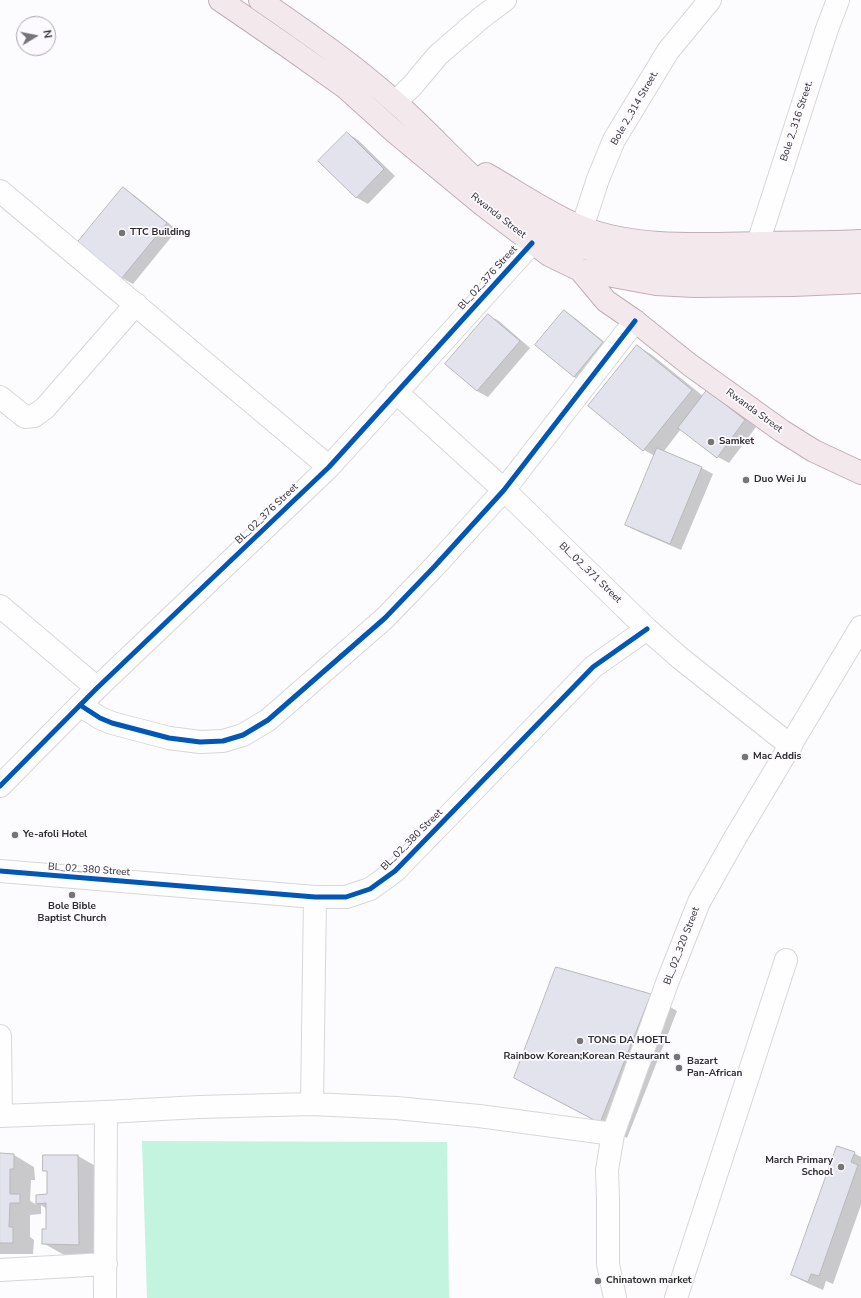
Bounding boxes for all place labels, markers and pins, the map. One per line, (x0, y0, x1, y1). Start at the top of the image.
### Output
place label: TTC Building (130, 227, 190, 239)
marker: TTC Building (117, 228, 127, 238)
place label: Samket (719, 436, 754, 448)
marker: Samket (706, 437, 716, 447)
place label: Duo Wei Ju (754, 474, 806, 486)
marker: Duo Wei Ju (741, 475, 751, 485)
place label: Mac Addis (753, 751, 801, 763)
marker: Mac Addis (740, 752, 750, 762)
place label: Ye-afoli Hotel (23, 829, 87, 841)
marker: Ye-afoli Hotel (10, 830, 20, 840)
marker: Bole Bible Baptist Church (67, 890, 77, 900)
place label: Bole Bible Baptist Church (38, 901, 106, 924)
place label: TONG DA HOETL (588, 1035, 670, 1047)
marker: TONG DA HOETL (575, 1036, 585, 1046)
place label: Rainbow Korean;Korean Restaurant (503, 1051, 669, 1063)
marker: Rainbow Korean;Korean Restaurant (672, 1052, 682, 1062)
place label: Bazart Pan-African (687, 1056, 742, 1080)
marker: Bazart Pan-African (674, 1063, 684, 1073)
place label: March Primary School (765, 1155, 833, 1178)
marker: March Primary School (836, 1162, 846, 1172)
place label: Chinatown market (606, 1275, 692, 1287)
marker: Chinatown market (593, 1276, 603, 1286)

